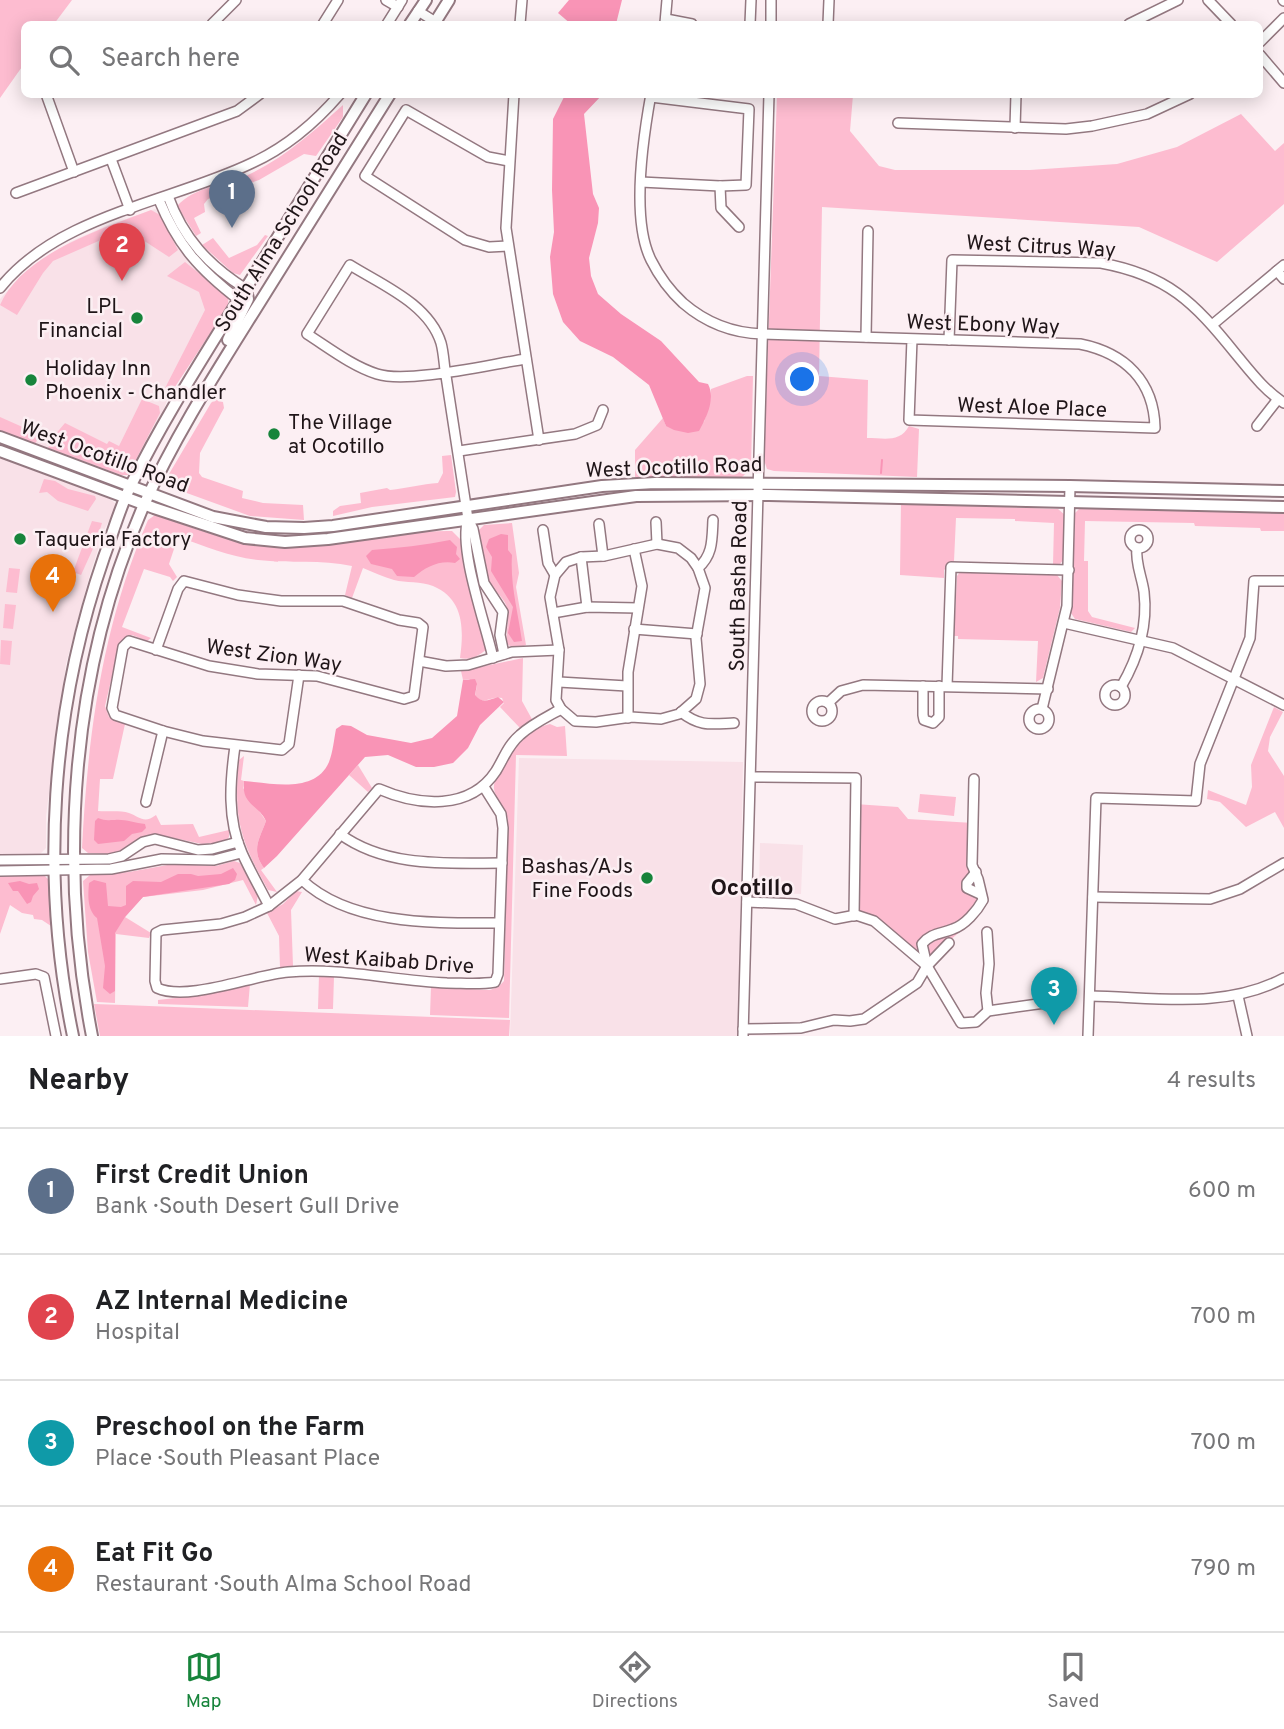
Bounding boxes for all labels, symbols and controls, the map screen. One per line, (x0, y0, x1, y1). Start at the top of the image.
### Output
search box (21, 21, 1263, 98)
icon: search (45, 41, 83, 79)
text: Search here (101, 43, 240, 76)
street label: South Alma School Road (210, 128, 355, 338)
pin: 1 (209, 170, 255, 228)
pin: 2 (99, 223, 145, 281)
street label: West Citrus Way (965, 230, 1117, 265)
place label: LPL Financial (38, 294, 123, 345)
street label: West Ebony Way (906, 309, 1060, 342)
marker: LPL Financial (129, 310, 145, 326)
place label: Holiday Inn Phoenix - Chandler (45, 356, 226, 407)
your location (785, 362, 819, 396)
marker: Holiday Inn Phoenix - Chandler (23, 372, 39, 388)
street label: West Aloe Place (956, 392, 1107, 425)
place label: The Village at Ocotillo (288, 410, 392, 461)
street label: West Ocotillo Road (17, 414, 192, 500)
marker: The Village at Ocotillo (266, 426, 282, 442)
street label: West Ocotillo Road (585, 452, 763, 485)
street label: South Basha Road (725, 500, 754, 672)
place label: Taqueria Factory (34, 527, 191, 554)
marker: Taqueria Factory (12, 531, 28, 547)
pin: 4 (30, 554, 76, 612)
street label: West Zion Way (204, 634, 343, 679)
place label: Bashas/AJs Fine Foods (521, 854, 633, 905)
marker: Bashas/AJs Fine Foods (639, 870, 655, 886)
district label: Ocotillo (711, 875, 793, 904)
street label: West Kaibab Drive (303, 942, 475, 981)
pin: 3 (1031, 967, 1077, 1025)
text: Nearby (28, 1063, 129, 1100)
text: 4 results (1167, 1067, 1256, 1096)
text: First Credit Union (95, 1160, 309, 1193)
text: 1 (46, 1177, 56, 1206)
text: 600 m (1188, 1177, 1256, 1206)
text: Bank · South Desert Gull Drive (95, 1193, 399, 1222)
text: AZ Internal Medicine (95, 1286, 348, 1319)
text: 2 (44, 1303, 58, 1332)
text: 700 m (1190, 1303, 1256, 1332)
text: Hospital (95, 1319, 180, 1348)
text: Preschool on the Farm (95, 1412, 365, 1445)
text: 3 (44, 1429, 58, 1458)
text: 700 m (1190, 1429, 1256, 1458)
text: Place · South Pleasant Place (95, 1445, 380, 1474)
text: Eat Fit Go (95, 1538, 213, 1571)
text: 4 (44, 1555, 58, 1584)
text: 790 m (1191, 1555, 1256, 1584)
text: Restaurant · South Alma School Road (95, 1571, 472, 1600)
tab: Map (185, 1648, 223, 1714)
tab: Directions (592, 1648, 678, 1714)
tab: Saved (1047, 1648, 1099, 1714)

